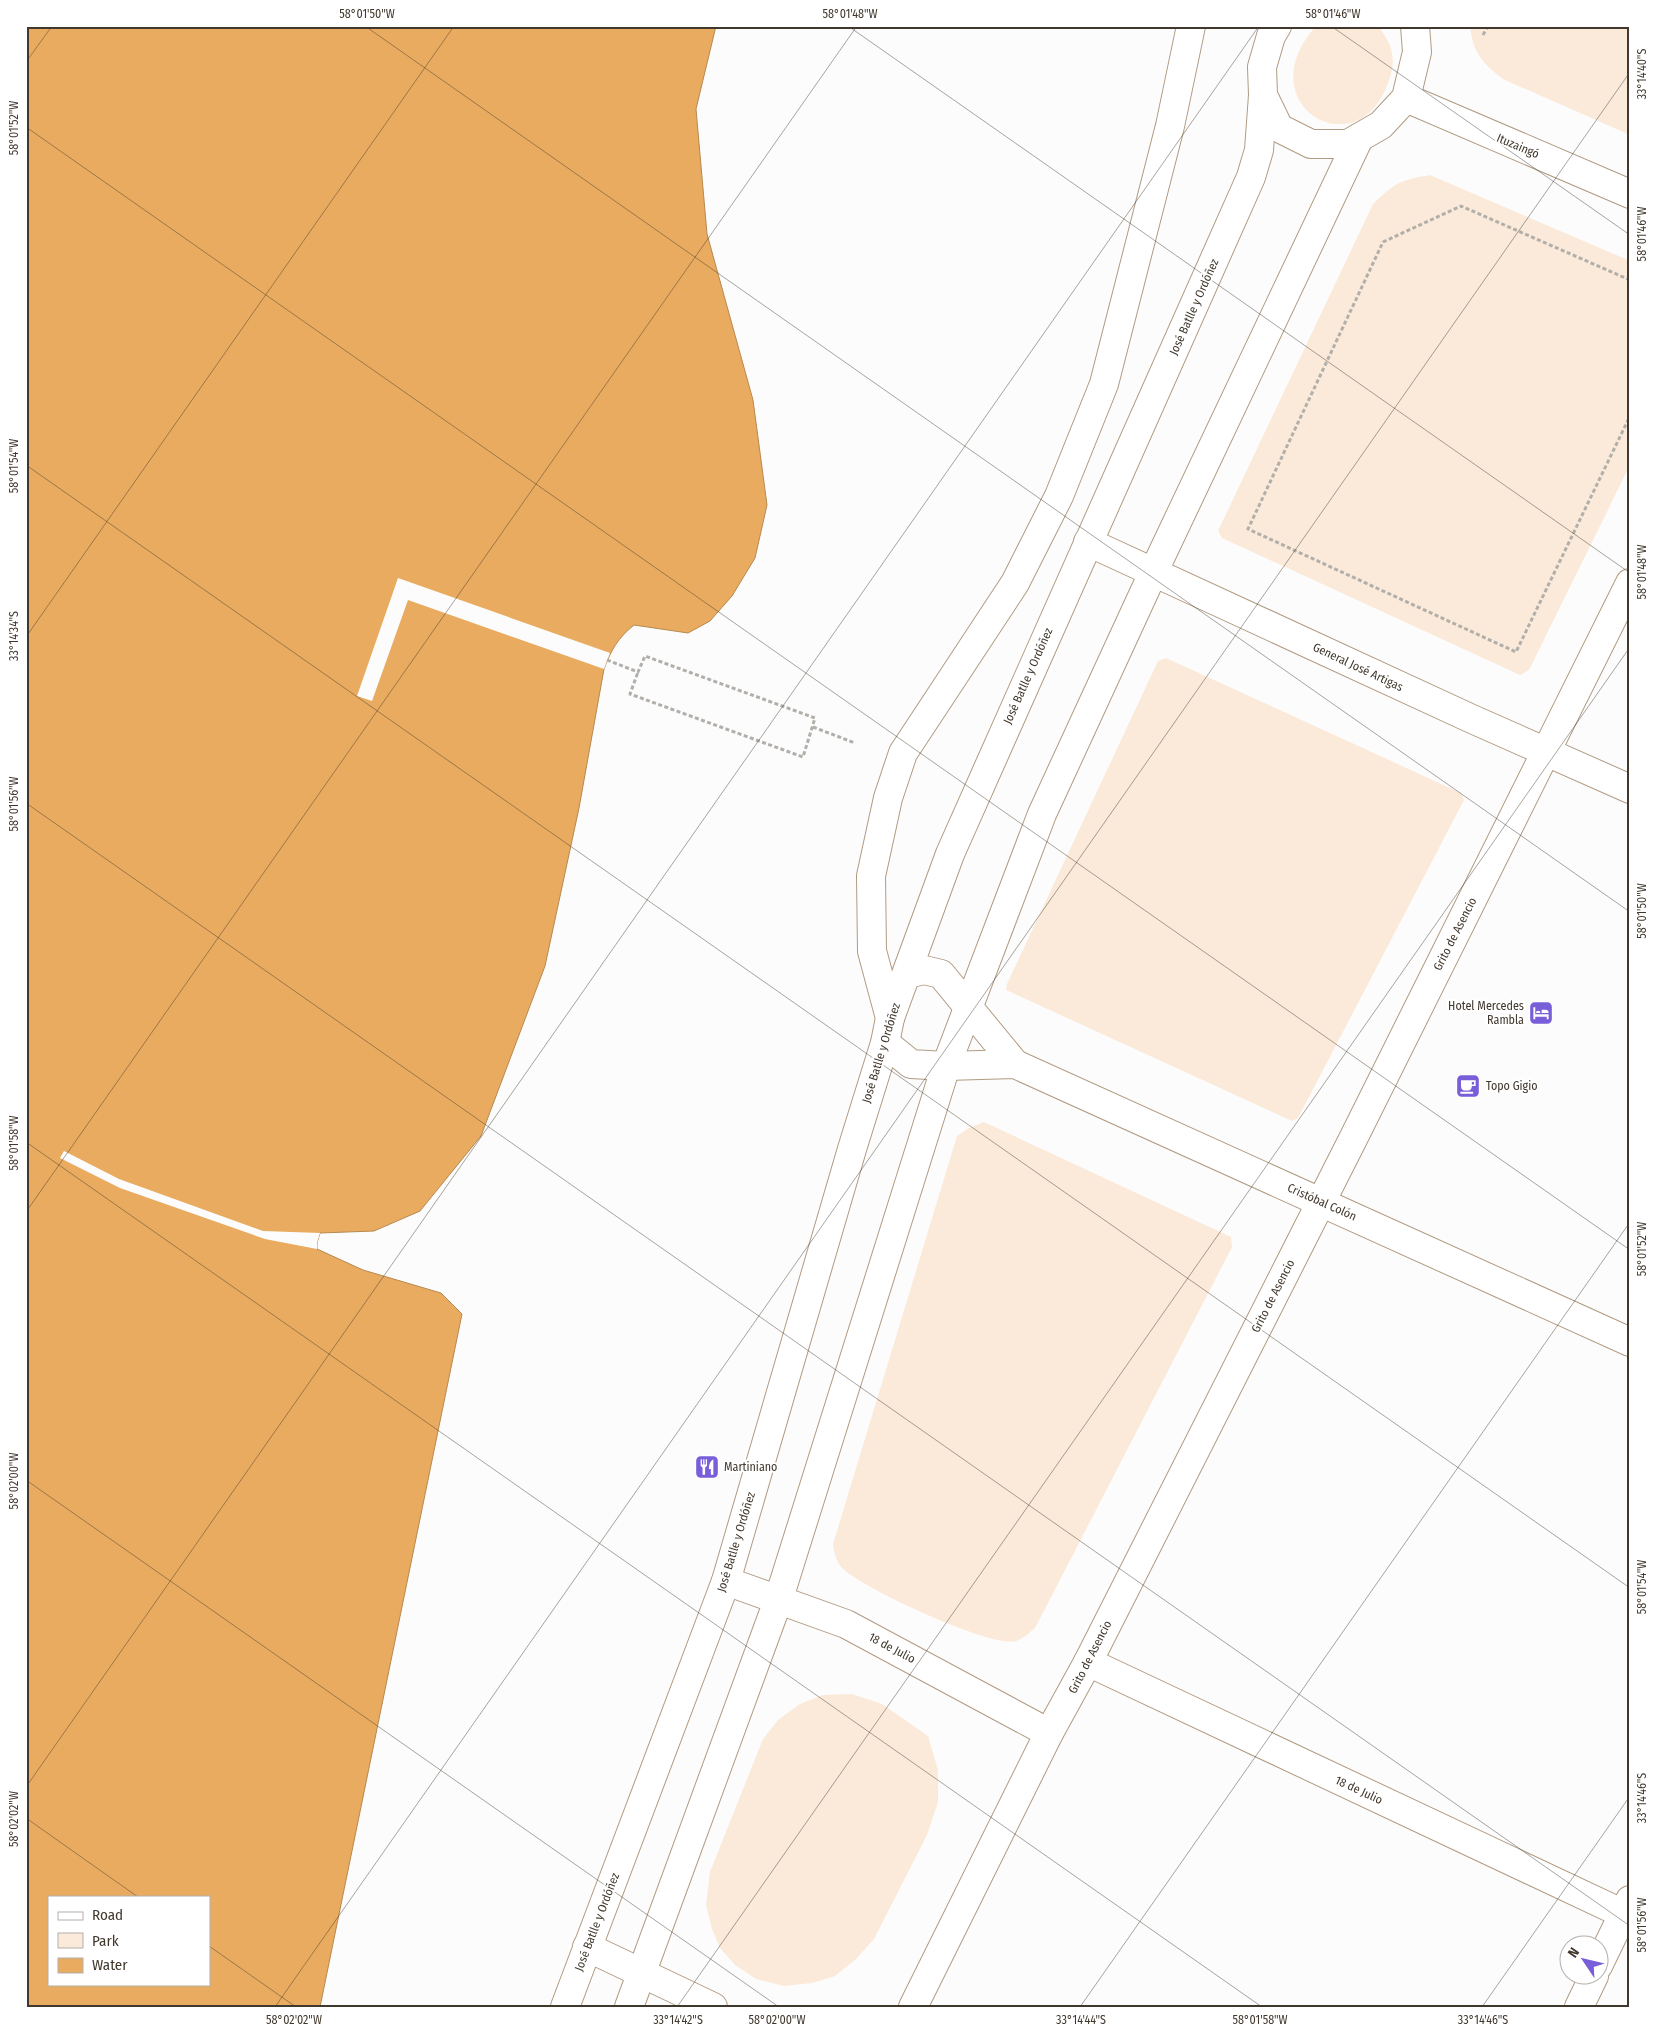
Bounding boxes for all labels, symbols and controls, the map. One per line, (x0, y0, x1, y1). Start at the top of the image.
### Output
text: 58°01'50"W (339, 7, 395, 21)
text: 58°01'48"W (823, 7, 877, 21)
text: 58°01'46"W (1306, 7, 1360, 21)
text: 33°14'40"S (1635, 49, 1649, 99)
text: 58°01'52"W (7, 101, 21, 155)
street label: Ituzaingó (1495, 131, 1541, 161)
text: 58°01'46"W (1635, 207, 1649, 261)
street label: José Batlle y Ordóñez (1166, 256, 1222, 357)
text: 58°01'54"W (7, 439, 21, 493)
text: 58°01'48"W (1635, 545, 1649, 599)
text: 33°14'34"S (7, 611, 21, 661)
street label: José Batlle y Ordóñez (1000, 625, 1056, 726)
street label: General José Artigas (1311, 640, 1405, 694)
text: 58°01'56"W (7, 777, 21, 831)
text: 58°01'50"W (1635, 883, 1649, 939)
street label: Grito de Asencio (1431, 895, 1479, 973)
place label: Hotel Mercedes Rambla (1448, 999, 1524, 1027)
hotel icon: Hotel Mercedes Rambla (1528, 1000, 1554, 1026)
street label: José Batlle y Ordóñez (859, 1001, 903, 1105)
cafe icon: Topo Gigio (1455, 1073, 1481, 1099)
place label: Topo Gigio (1486, 1079, 1538, 1093)
text: 58°01'58"W (7, 1115, 21, 1171)
street label: Cristóbal Colón (1285, 1181, 1359, 1223)
text: 58°01'52"W (1635, 1222, 1649, 1276)
street label: Grito de Asencio (1249, 1257, 1297, 1335)
text: 58°02'00"W (7, 1453, 21, 1509)
restaurant icon: Martiniano (694, 1454, 720, 1480)
place label: Martiniano (724, 1460, 777, 1474)
street label: José Batlle y Ordóñez (714, 1490, 758, 1594)
text: 58°01'54"W (1635, 1560, 1649, 1614)
street label: Grito de Asencio (1066, 1618, 1114, 1696)
street label: 18 de Julio (866, 1630, 918, 1666)
street label: 18 de Julio (1333, 1773, 1385, 1807)
text: 33°14'46"S (1635, 1773, 1649, 1823)
text: 58°02'02"W (7, 1791, 21, 1847)
street label: José Batlle y Ordóñez (572, 1871, 622, 1973)
legend (48, 1896, 210, 1986)
text: 58°01'56"W (1635, 1898, 1649, 1952)
text: Road (92, 1906, 123, 1924)
text: Park (92, 1932, 119, 1950)
north arrow (1558, 1936, 1608, 1986)
text: N (1564, 1945, 1583, 1961)
text: Water (92, 1956, 128, 1974)
text: 58°02'02"W (266, 2013, 322, 2027)
text: 33°14'42"S (653, 2013, 703, 2027)
text: 58°02'00"W (749, 2013, 805, 2027)
text: 33°14'44"S (1056, 2013, 1106, 2027)
text: 58°01'58"W (1232, 2013, 1288, 2027)
text: 33°14'46"S (1458, 2013, 1508, 2027)

